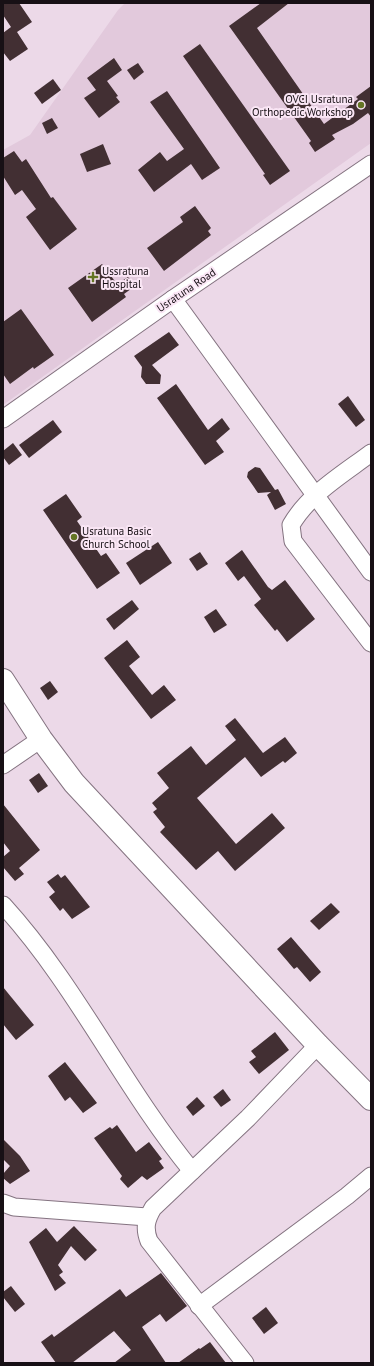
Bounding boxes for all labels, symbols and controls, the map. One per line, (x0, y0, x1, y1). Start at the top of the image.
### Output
place label: OVCI Usratuna Orthopedic Workshop (252, 92, 353, 119)
marker: OVCI Usratuna Orthopedic Workshop (356, 100, 366, 110)
place label: Ussratuna Hospital (102, 264, 149, 291)
street label: Usratuna Road (154, 265, 218, 315)
marker: Ussratuna Hospital (87, 271, 99, 283)
place label: Usratuna Basic Church School (82, 524, 152, 551)
marker: Usratuna Basic Church School (69, 532, 79, 542)

